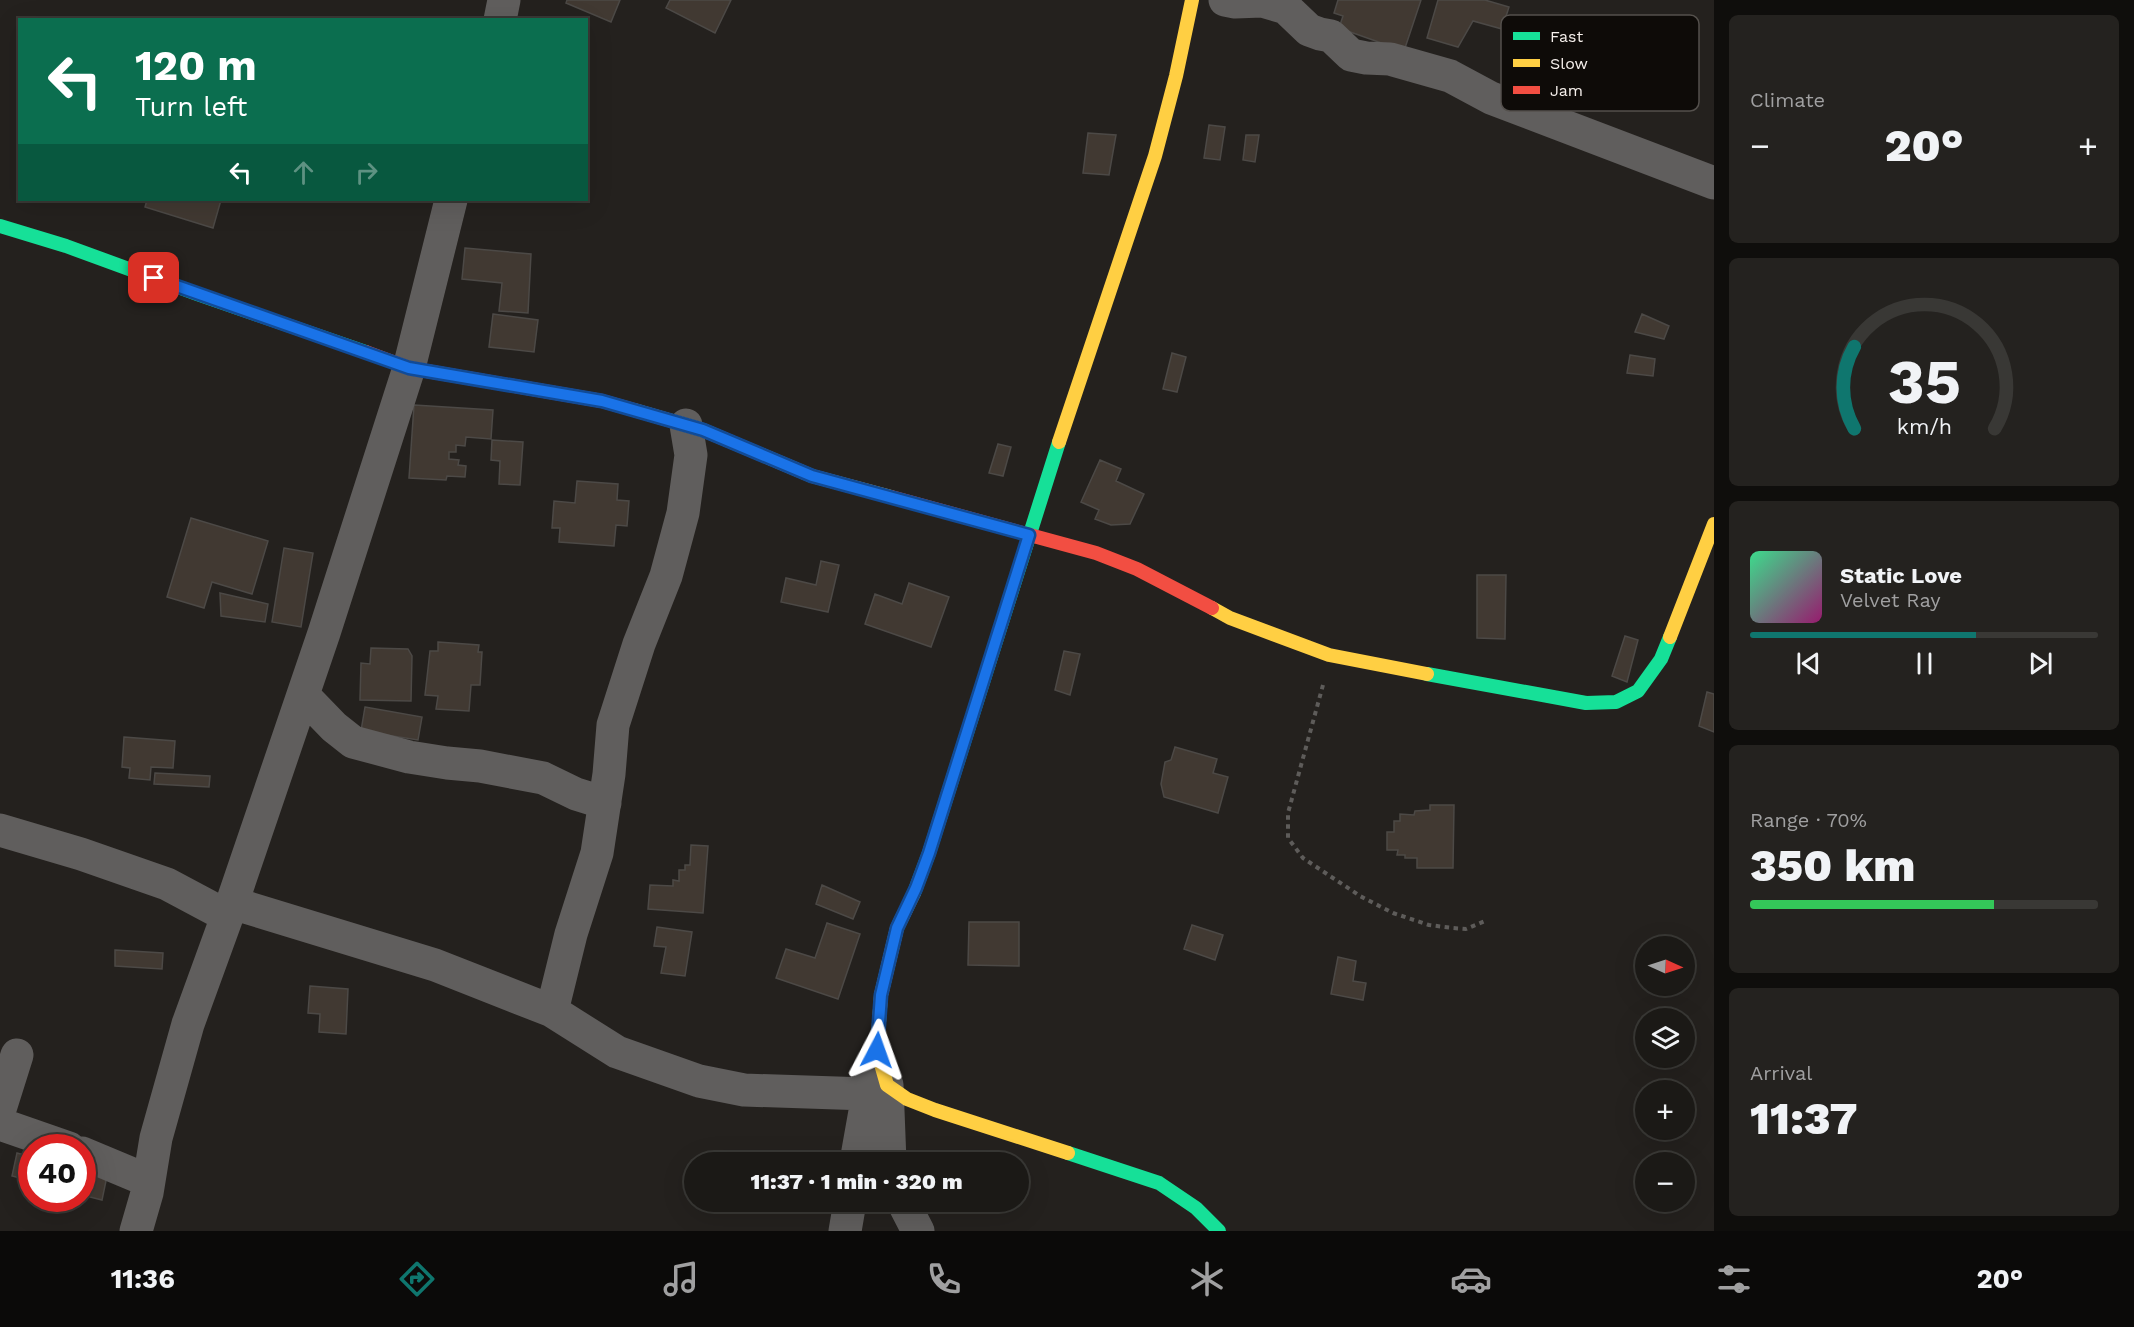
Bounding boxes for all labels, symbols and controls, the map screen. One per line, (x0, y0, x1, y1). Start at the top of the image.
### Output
legend (1501, 15, 1699, 111)
text: Fast (1550, 27, 1583, 46)
text: 120 m (135, 41, 257, 90)
icon: left (36, 42, 114, 120)
text: Slow (1550, 54, 1588, 73)
text: Jam (1550, 81, 1583, 100)
text: Climate (1750, 88, 1825, 112)
text: Turn left (135, 91, 247, 123)
text: 20° (1884, 119, 1964, 172)
text: − (1750, 126, 1770, 165)
text: + (2078, 126, 2098, 165)
icon: left (224, 156, 257, 189)
icon: ahead (287, 156, 320, 189)
icon: right (350, 156, 383, 189)
pin (128, 252, 179, 303)
icon: arrive (137, 261, 170, 294)
text: 35 (1887, 345, 1961, 418)
text: km/h (1896, 415, 1952, 440)
text: Static Love (1840, 563, 1962, 588)
text: Velvet Ray (1840, 588, 1941, 612)
icon: previous (1792, 647, 1825, 680)
icon: pause (1908, 647, 1941, 680)
icon: next (2024, 647, 2057, 680)
text: Range · 70% (1750, 808, 1867, 832)
text: 350 km (1750, 839, 1915, 892)
north arrow (1635, 936, 1695, 996)
map controls (1635, 936, 1695, 1212)
button: layers (1635, 1008, 1695, 1068)
position arrow (845, 1018, 909, 1082)
text: Arrival (1750, 1061, 1812, 1085)
button: + (1635, 1080, 1695, 1140)
text: 11:37 (1750, 1092, 1858, 1145)
speed limit sign: 40 (18, 1134, 96, 1212)
button: − (1635, 1152, 1695, 1212)
text: 11:37 · 1 min · 320 m (750, 1169, 963, 1194)
icon: directions (396, 1258, 438, 1300)
icon: music (660, 1258, 702, 1300)
icon: phone (923, 1258, 965, 1300)
icon: climate (1186, 1258, 1228, 1300)
icon: car (1450, 1258, 1492, 1300)
icon: filters (1713, 1258, 1755, 1300)
text: 11:36 (111, 1263, 175, 1295)
text: 20° (1976, 1263, 2023, 1295)

